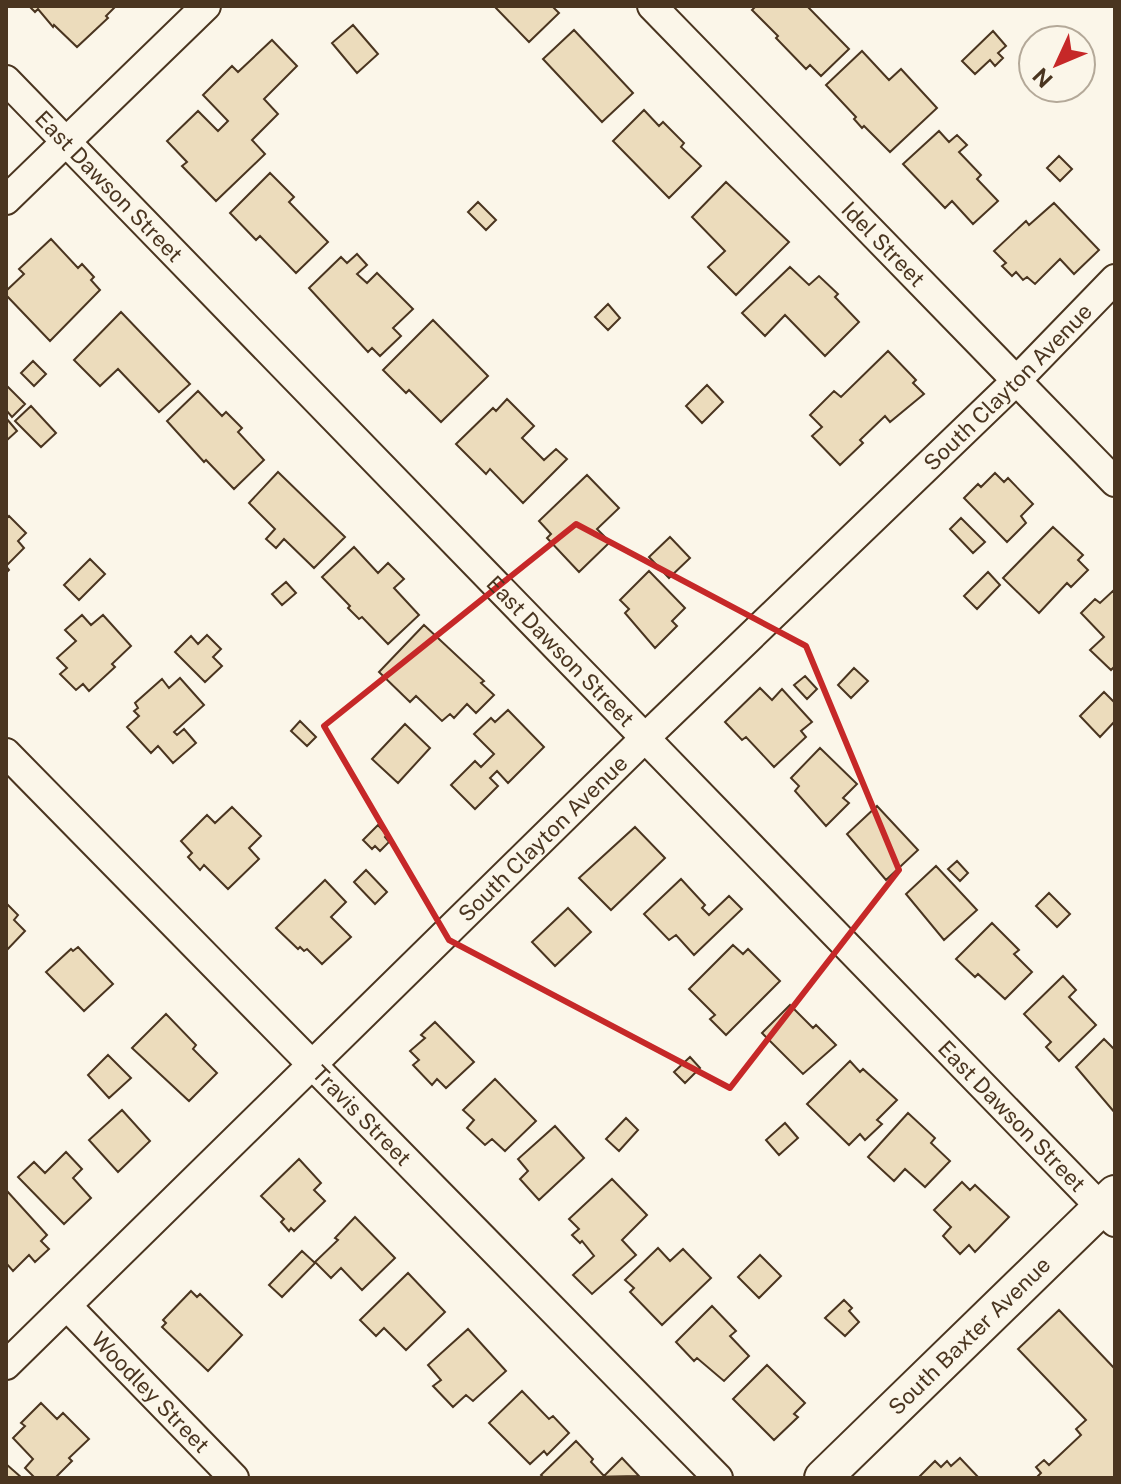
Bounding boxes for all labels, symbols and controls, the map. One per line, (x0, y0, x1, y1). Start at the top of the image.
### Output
north arrow (1017, 24, 1097, 104)
text: N (1027, 63, 1058, 93)
street label: East Dawson Street (30, 105, 188, 267)
street label: Idel Street (837, 196, 930, 292)
street label: South Clayton Avenue (918, 298, 1097, 476)
street label: East Dawson Street (481, 570, 640, 732)
street label: South Clayton Avenue (453, 750, 633, 927)
street label: East Dawson Street (933, 1035, 1091, 1197)
street label: Travis Street (307, 1060, 417, 1171)
street label: South Baxter Avenue (883, 1251, 1056, 1420)
street label: Woodley Street (86, 1326, 215, 1458)

